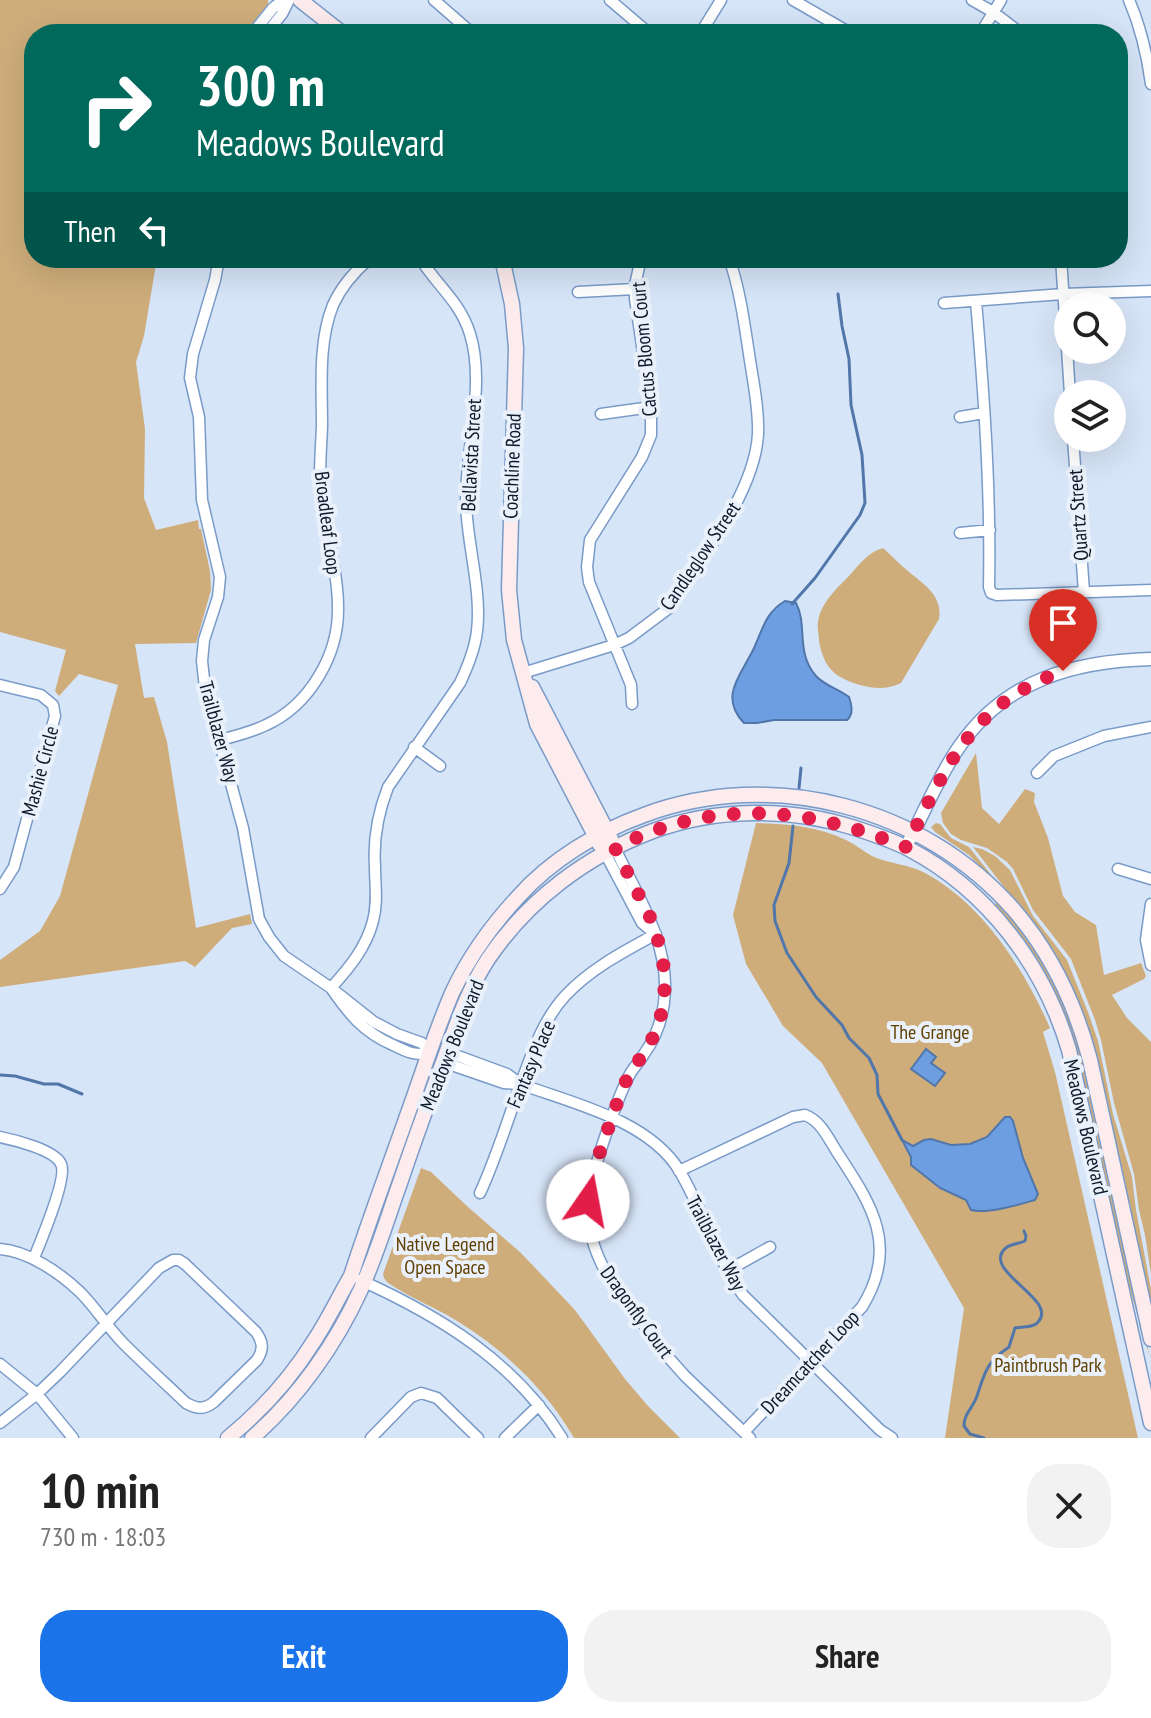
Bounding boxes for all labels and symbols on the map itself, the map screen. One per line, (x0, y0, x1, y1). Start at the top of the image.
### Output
street label: Cactus Bloom Court (625, 280, 663, 417)
street label: Bellavista Street (455, 397, 487, 512)
street label: Coachline Road (497, 413, 527, 519)
street label: Quartz Street (1062, 468, 1094, 562)
street label: Broadleaf Loop (309, 470, 347, 576)
street label: Candleglow Street (654, 496, 746, 615)
pin (1029, 589, 1097, 671)
street label: Trailblazer Way (193, 678, 245, 786)
street label: Mashie Circle (16, 723, 64, 819)
street label: Meadows Boulevard (414, 976, 490, 1114)
street label: Fantasy Place (501, 1016, 561, 1112)
park label: The Grange (890, 1019, 970, 1045)
street label: Meadows Boulevard (1058, 1057, 1114, 1197)
position arrow (546, 1159, 630, 1243)
street label: Trailblazer Way (680, 1191, 752, 1295)
park label: Native Legend Open Space (396, 1231, 494, 1280)
street label: Dragonfly Court (595, 1261, 680, 1364)
street label: Dreamcatcher Loop (755, 1304, 865, 1420)
park label: Paintbrush Park (994, 1352, 1102, 1378)

